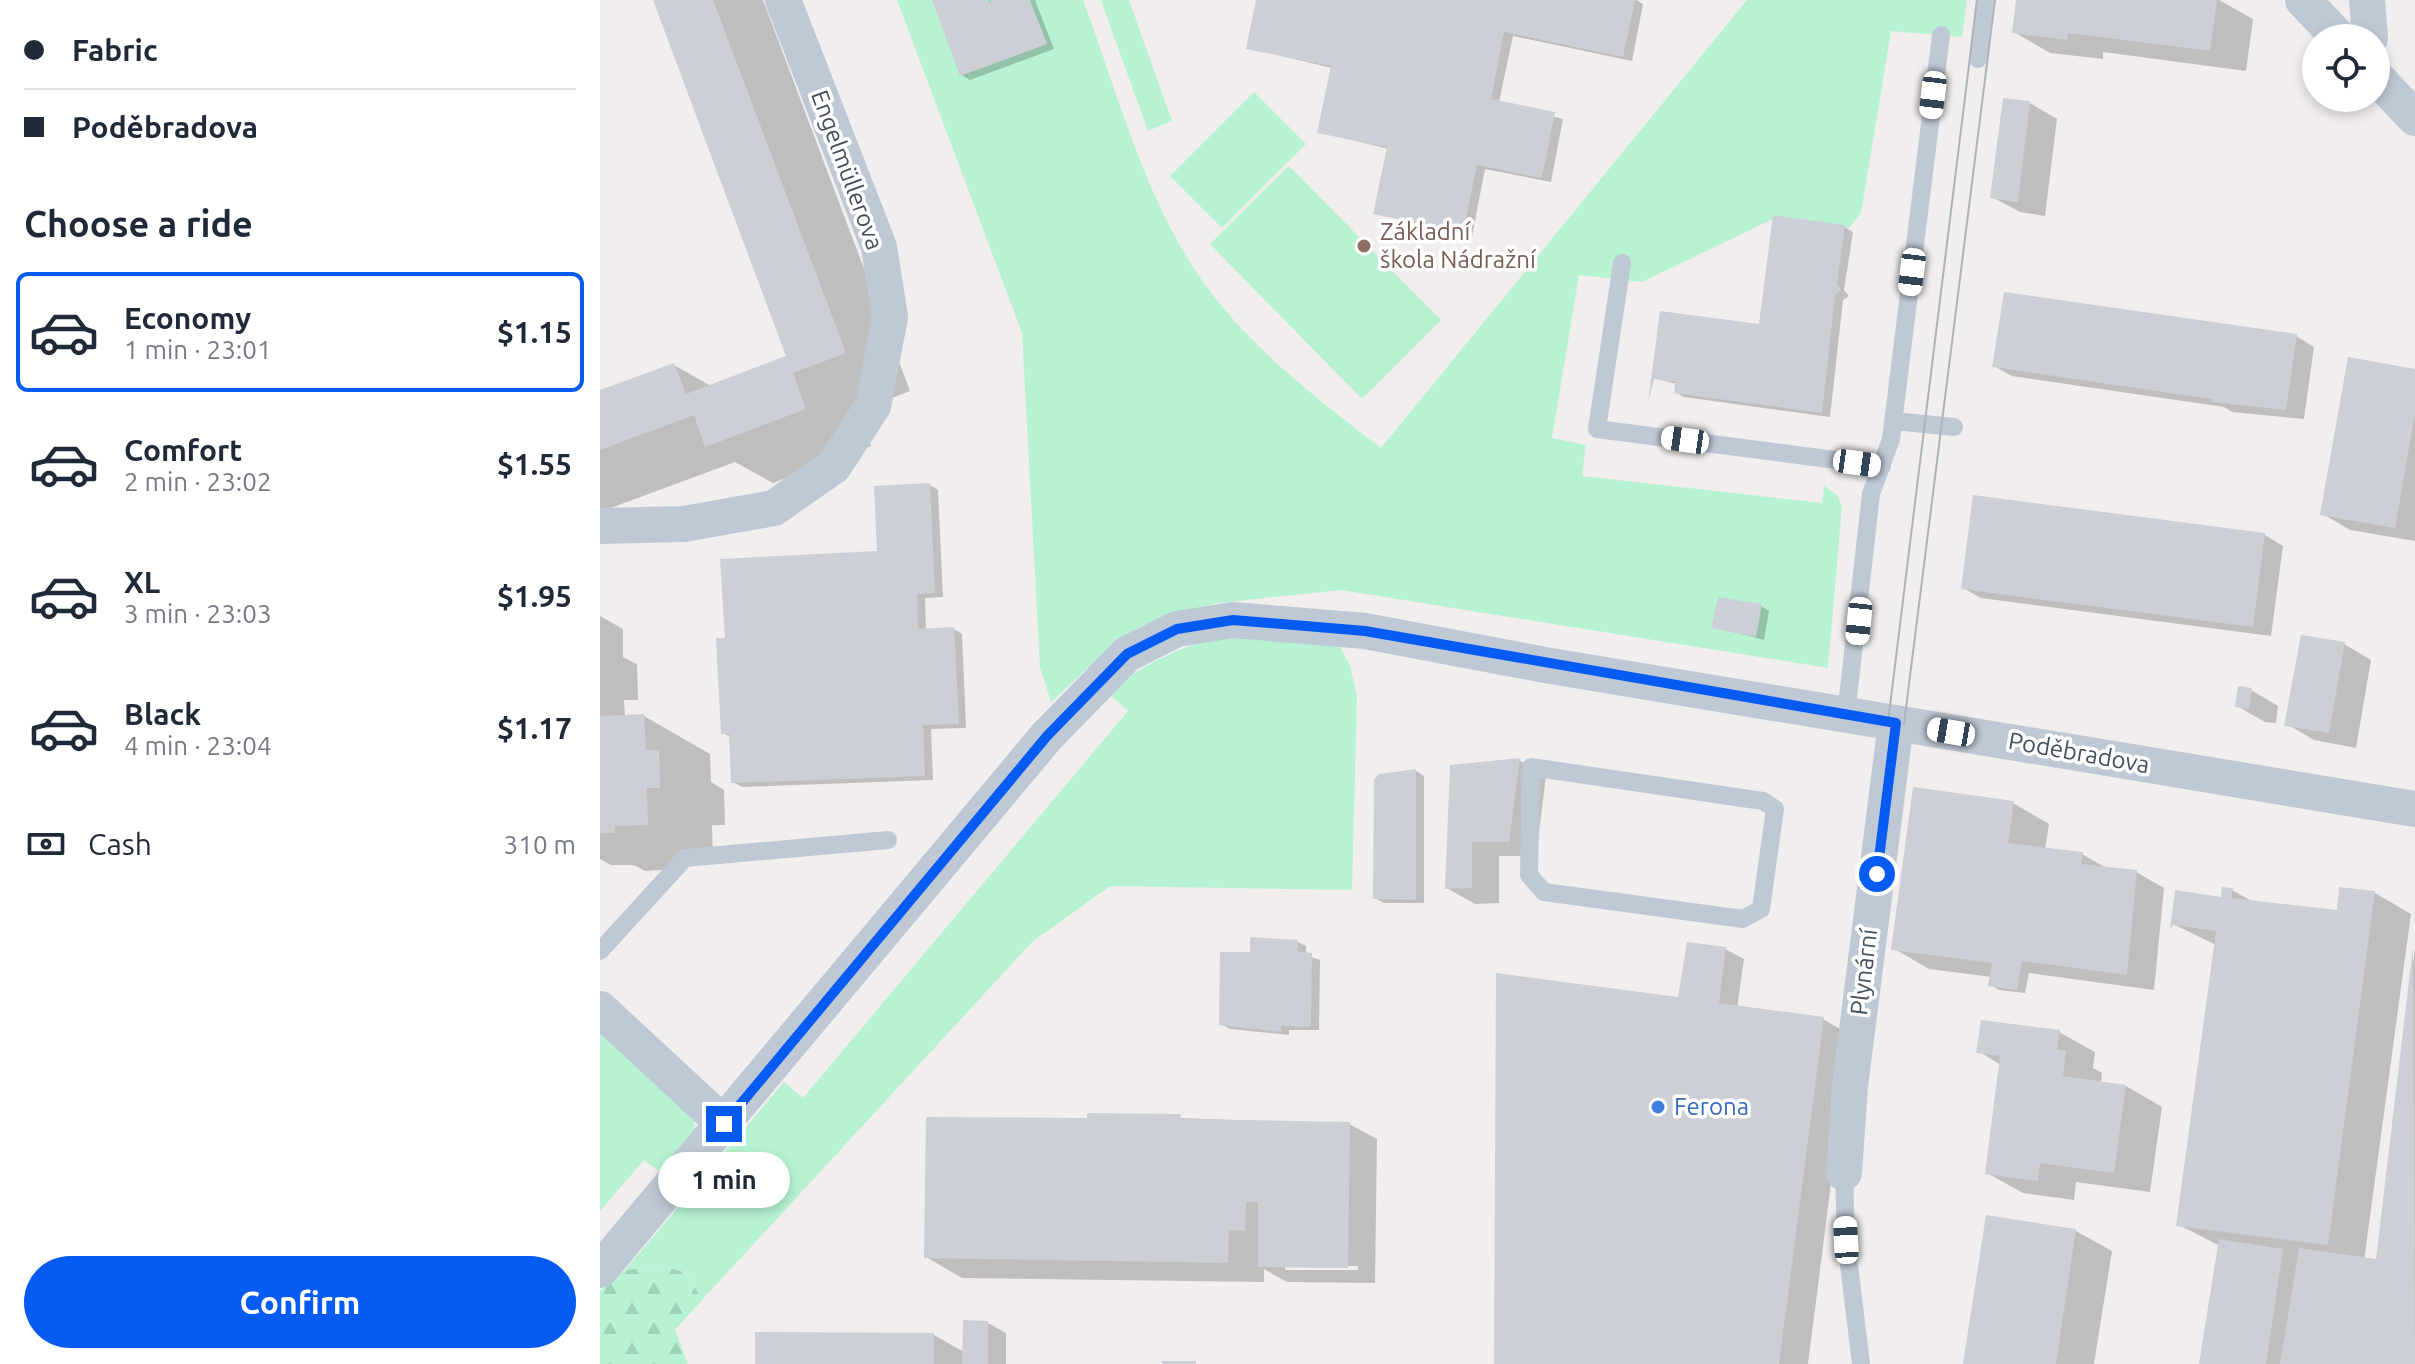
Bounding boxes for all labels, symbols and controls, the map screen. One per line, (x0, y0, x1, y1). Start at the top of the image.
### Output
map controls (2302, 24, 2390, 112)
button: locate (2302, 24, 2390, 112)
text: Fabric (72, 33, 158, 67)
car (1918, 70, 1948, 120)
street label: Engelmüllerova (806, 86, 889, 253)
text: Poděbradova (72, 110, 258, 144)
text: Choose a ride (24, 203, 253, 244)
place label: Základní škola Nádražní (1380, 218, 1537, 273)
marker: Základní škola Nádražní (1355, 237, 1373, 255)
car (1897, 247, 1927, 297)
icon: car (28, 296, 100, 368)
text: Economy (124, 301, 251, 335)
text: $1.15 (497, 315, 572, 349)
text: 1 min · 23:01 (124, 335, 272, 364)
car (1660, 425, 1710, 455)
icon: car (28, 428, 100, 500)
text: Comfort (124, 433, 242, 467)
text: $1.55 (497, 447, 572, 481)
car (1832, 448, 1882, 478)
text: 2 min · 23:02 (124, 467, 272, 496)
icon: car (28, 560, 100, 632)
text: XL (124, 565, 160, 599)
text: $1.95 (497, 579, 572, 613)
car (1845, 596, 1873, 646)
text: 3 min · 23:03 (124, 599, 272, 628)
icon: car (28, 692, 100, 764)
text: Black (124, 697, 201, 731)
text: $1.17 (497, 711, 572, 745)
car (1925, 716, 1977, 748)
street label: Poděbradova (2006, 727, 2152, 778)
text: 4 min · 23:04 (124, 731, 272, 760)
icon: cash (24, 822, 68, 866)
text: Cash (88, 827, 152, 861)
text: 310 m (504, 830, 576, 859)
route start (1859, 856, 1895, 892)
street label: Plynární (1845, 926, 1882, 1017)
place label: Ferona (1674, 1093, 1749, 1120)
marker: Ferona (1649, 1098, 1667, 1116)
route end (706, 1106, 742, 1142)
callout: 1 min (658, 1152, 790, 1208)
text: 1 min (691, 1165, 757, 1194)
car (1833, 1215, 1859, 1265)
button: Confirm (24, 1256, 576, 1348)

